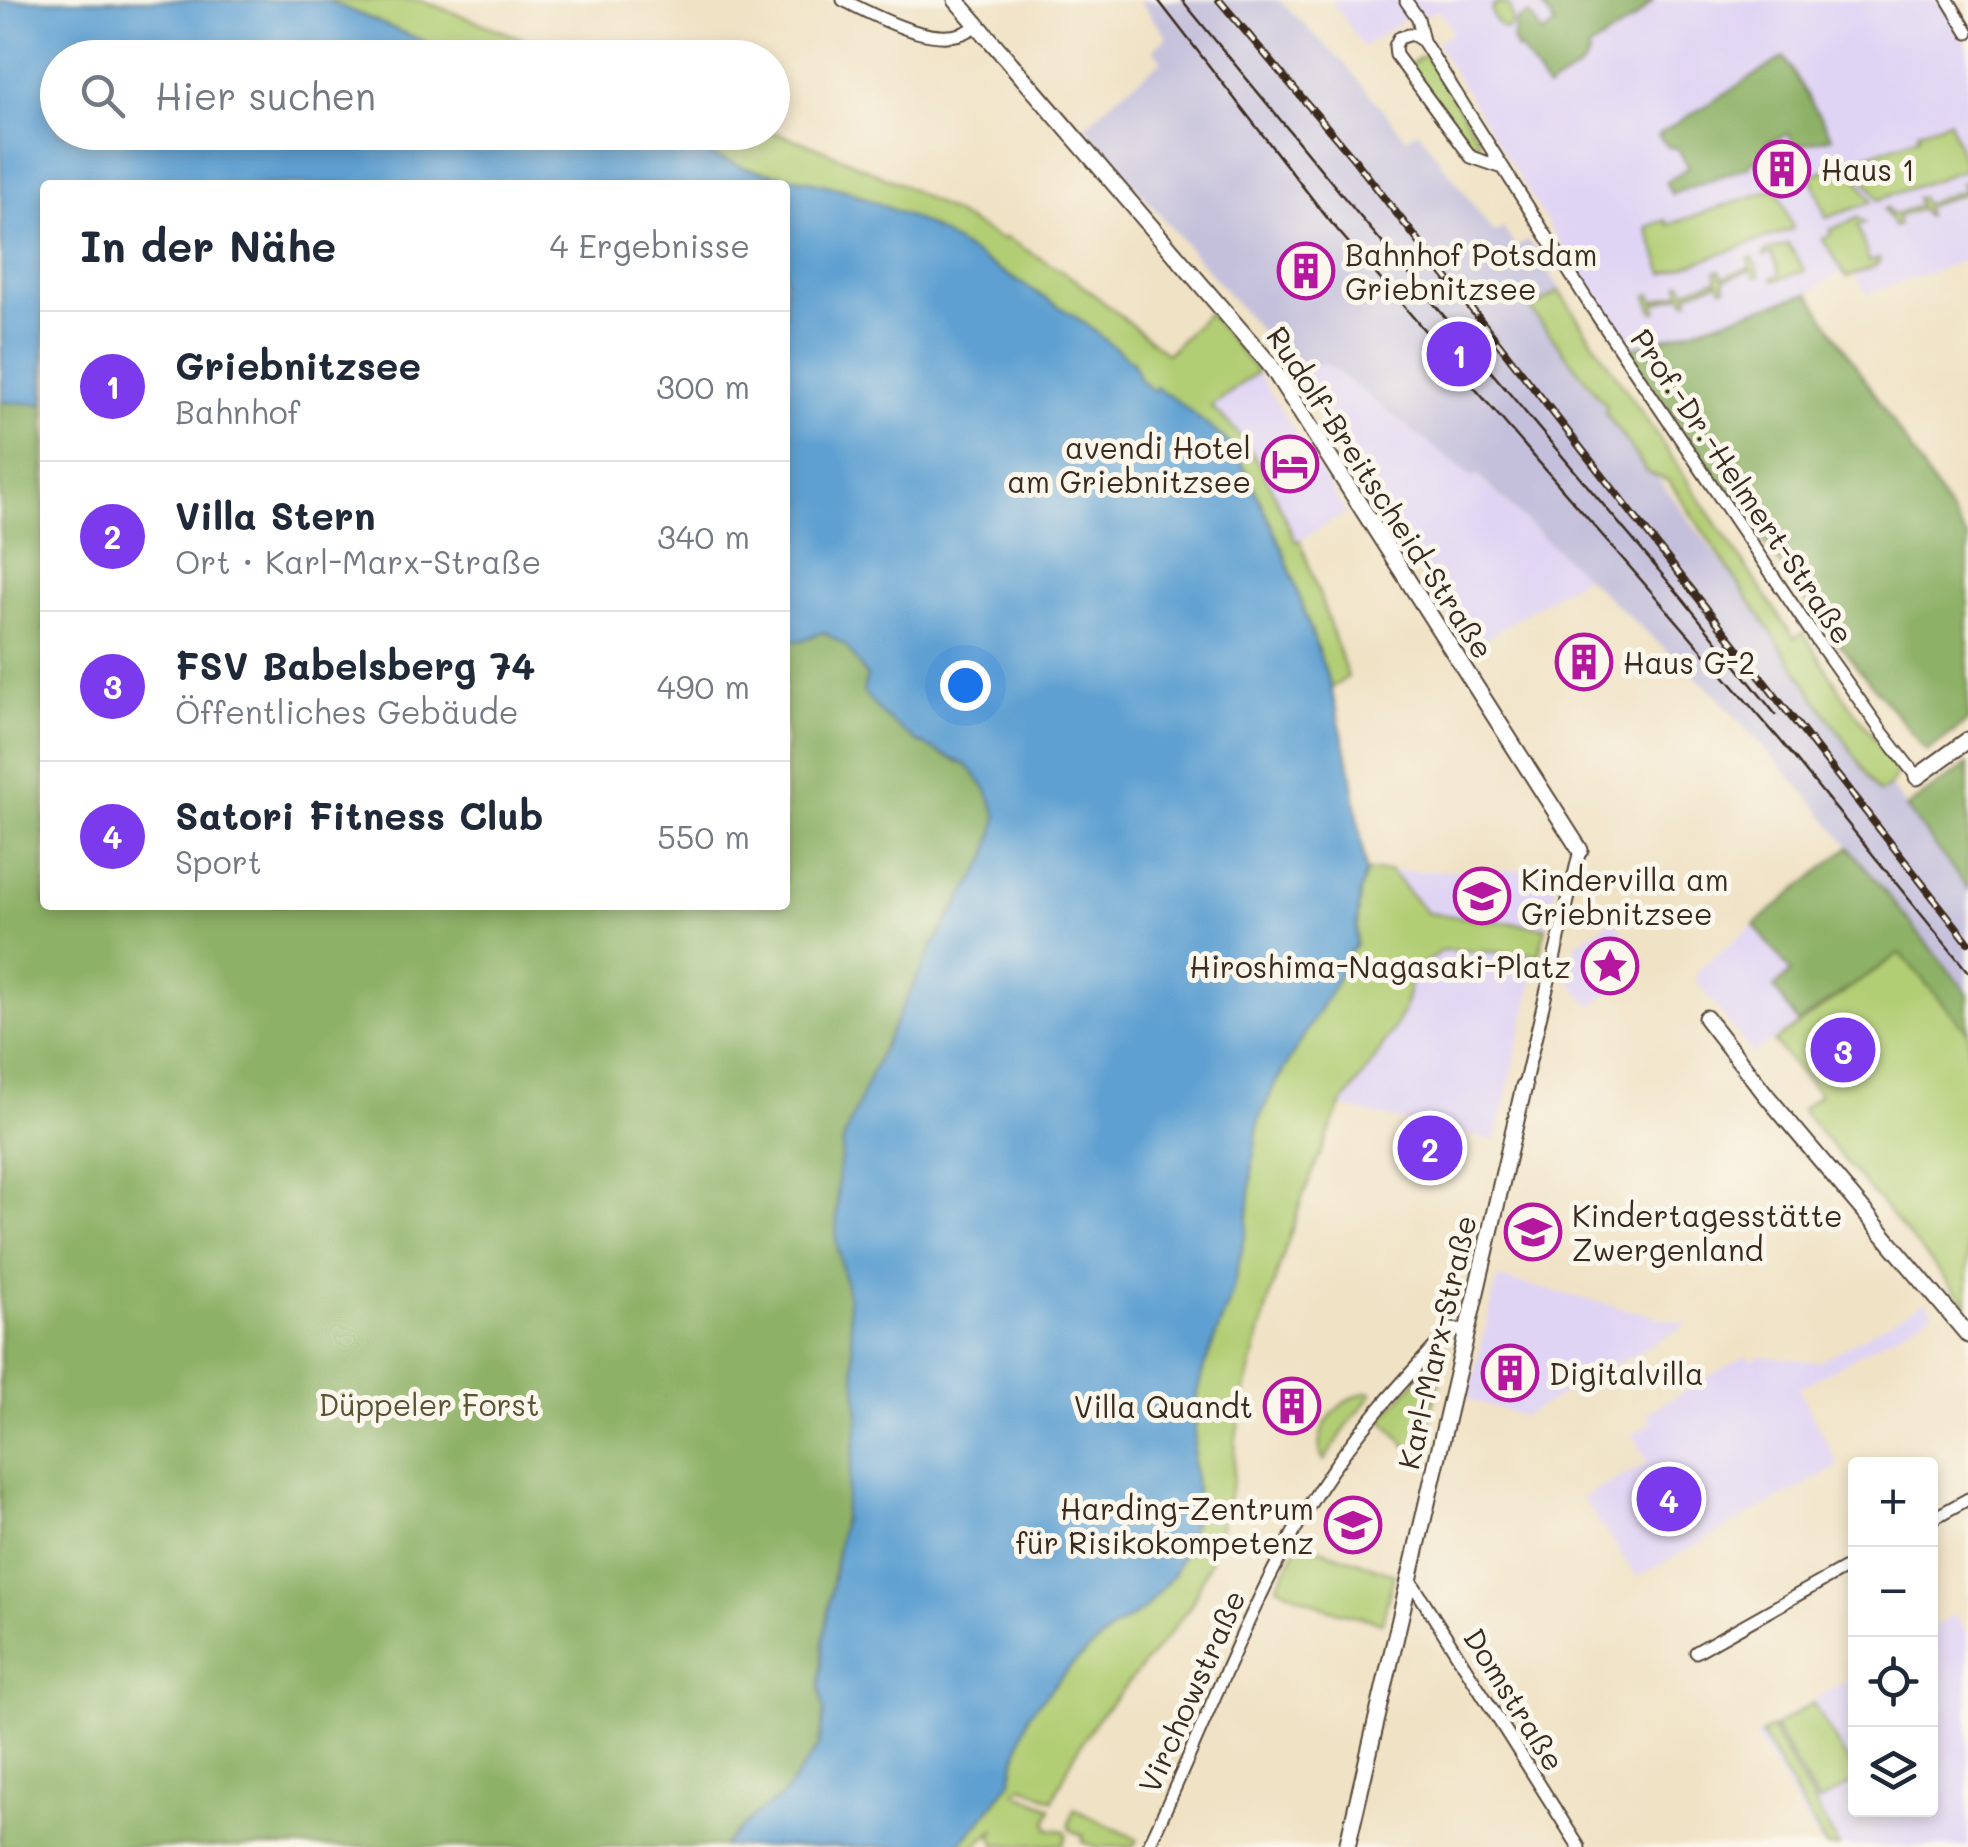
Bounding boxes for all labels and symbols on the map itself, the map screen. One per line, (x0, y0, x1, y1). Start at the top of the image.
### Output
building icon: Haus 1 (1752, 139, 1812, 199)
place label: Haus 1 (1821, 149, 1915, 189)
place label: Bahnhof Potsdam Griebnitzsee (1345, 234, 1597, 308)
building icon: Bahnhof Potsdam Griebnitzsee (1276, 241, 1336, 301)
pin: 1 (1426, 316, 1492, 392)
street label: Rudolf-Breitscheid-Straße (1258, 318, 1504, 666)
street label: Prof.-Dr.-Helmert-Straße (1622, 321, 1864, 651)
place label: avendi Hotel am Griebnitzsee (1007, 427, 1251, 501)
hotel icon: avendi Hotel am Griebnitzsee (1260, 434, 1320, 494)
building icon: Haus G-2 (1554, 632, 1614, 692)
place label: Haus G-2 (1623, 642, 1755, 682)
your location (940, 660, 991, 711)
place label: Kindervilla am Griebnitzsee (1521, 859, 1729, 933)
school or university icon: Kindervilla am Griebnitzsee (1452, 866, 1512, 926)
place icon: Hiroshima-Nagasaki-Platz (1580, 936, 1640, 996)
place label: Hiroshima-Nagasaki-Platz (1189, 946, 1571, 986)
pin: 3 (1810, 1012, 1876, 1088)
pin: 2 (1398, 1110, 1462, 1186)
place label: Kindertagesstätte Zwergenland (1572, 1195, 1843, 1269)
school or university icon: Kindertagesstätte Zwergenland (1503, 1202, 1563, 1262)
street label: Karl-Marx-Straße (1387, 1211, 1485, 1473)
building icon: Digitalvilla (1480, 1343, 1540, 1403)
place label: Digitalvilla (1549, 1353, 1704, 1393)
building icon: Villa Quandt (1262, 1376, 1322, 1436)
park label: Düppeler Forst (319, 1384, 539, 1424)
place label: Villa Quandt (1074, 1386, 1253, 1426)
pin: 4 (1636, 1462, 1702, 1536)
place label: Harding-Zentrum für Risikokompetenz (1016, 1488, 1314, 1562)
school or university icon: Harding-Zentrum für Risikokompetenz (1323, 1495, 1383, 1555)
street label: Virchowstraße (1128, 1583, 1254, 1799)
street label: Domstraße (1455, 1620, 1575, 1778)

